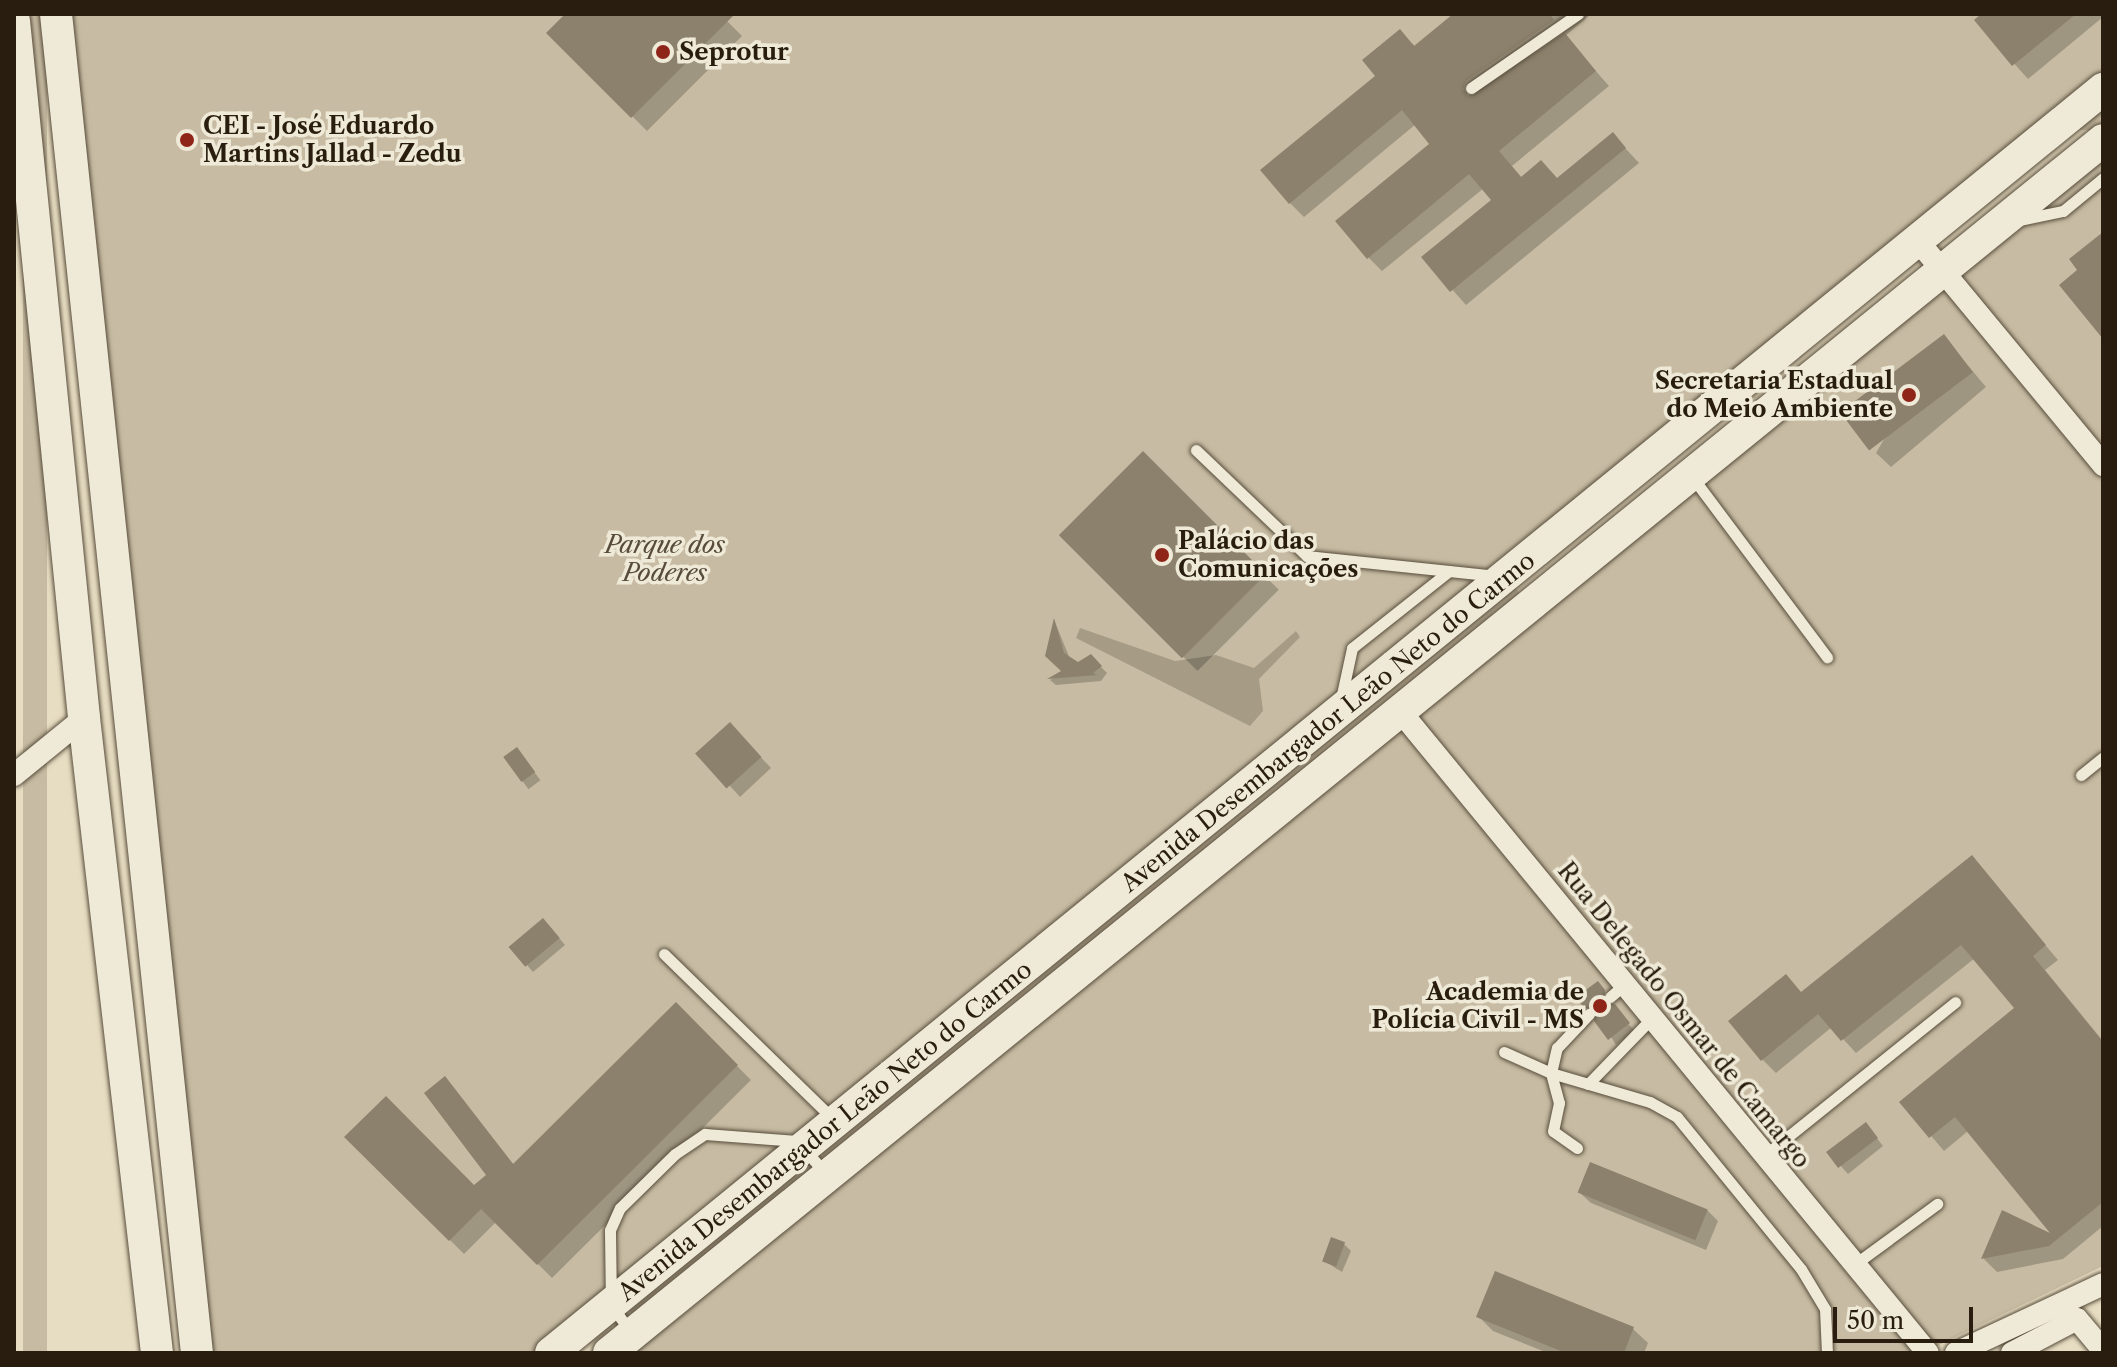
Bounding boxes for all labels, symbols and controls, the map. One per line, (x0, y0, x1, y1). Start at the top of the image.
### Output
place label: Seprotur (679, 38, 789, 66)
marker: Seprotur (654, 43, 672, 61)
place label: CEI - José Eduardo Martins Jallad - Zedu (203, 112, 462, 168)
marker: CEI - José Eduardo Martins Jallad - Zedu (178, 131, 196, 149)
place label: Secretaria Estadual do Meio Ambiente (1654, 367, 1893, 423)
marker: Secretaria Estadual do Meio Ambiente (1900, 386, 1918, 404)
place label: Palácio das Comunicações (1178, 527, 1358, 583)
park label: Parque dos Poderes (605, 531, 725, 587)
street label: Avenida Desembargador Leão Neto do Carmo (1115, 546, 1541, 898)
marker: Palácio das Comunicações (1153, 546, 1171, 564)
street label: Rua Delegado Osmar de Camargo (1551, 856, 1817, 1174)
street label: Avenida Desembargador Leão Neto do Carmo (612, 955, 1038, 1307)
place label: Academia de Polícia Civil - MS (1371, 978, 1584, 1034)
marker: Academia de Polícia Civil - MS (1591, 997, 1609, 1015)
scale bar (1837, 1291, 1977, 1341)
text: 50 m (1847, 1306, 1904, 1335)

